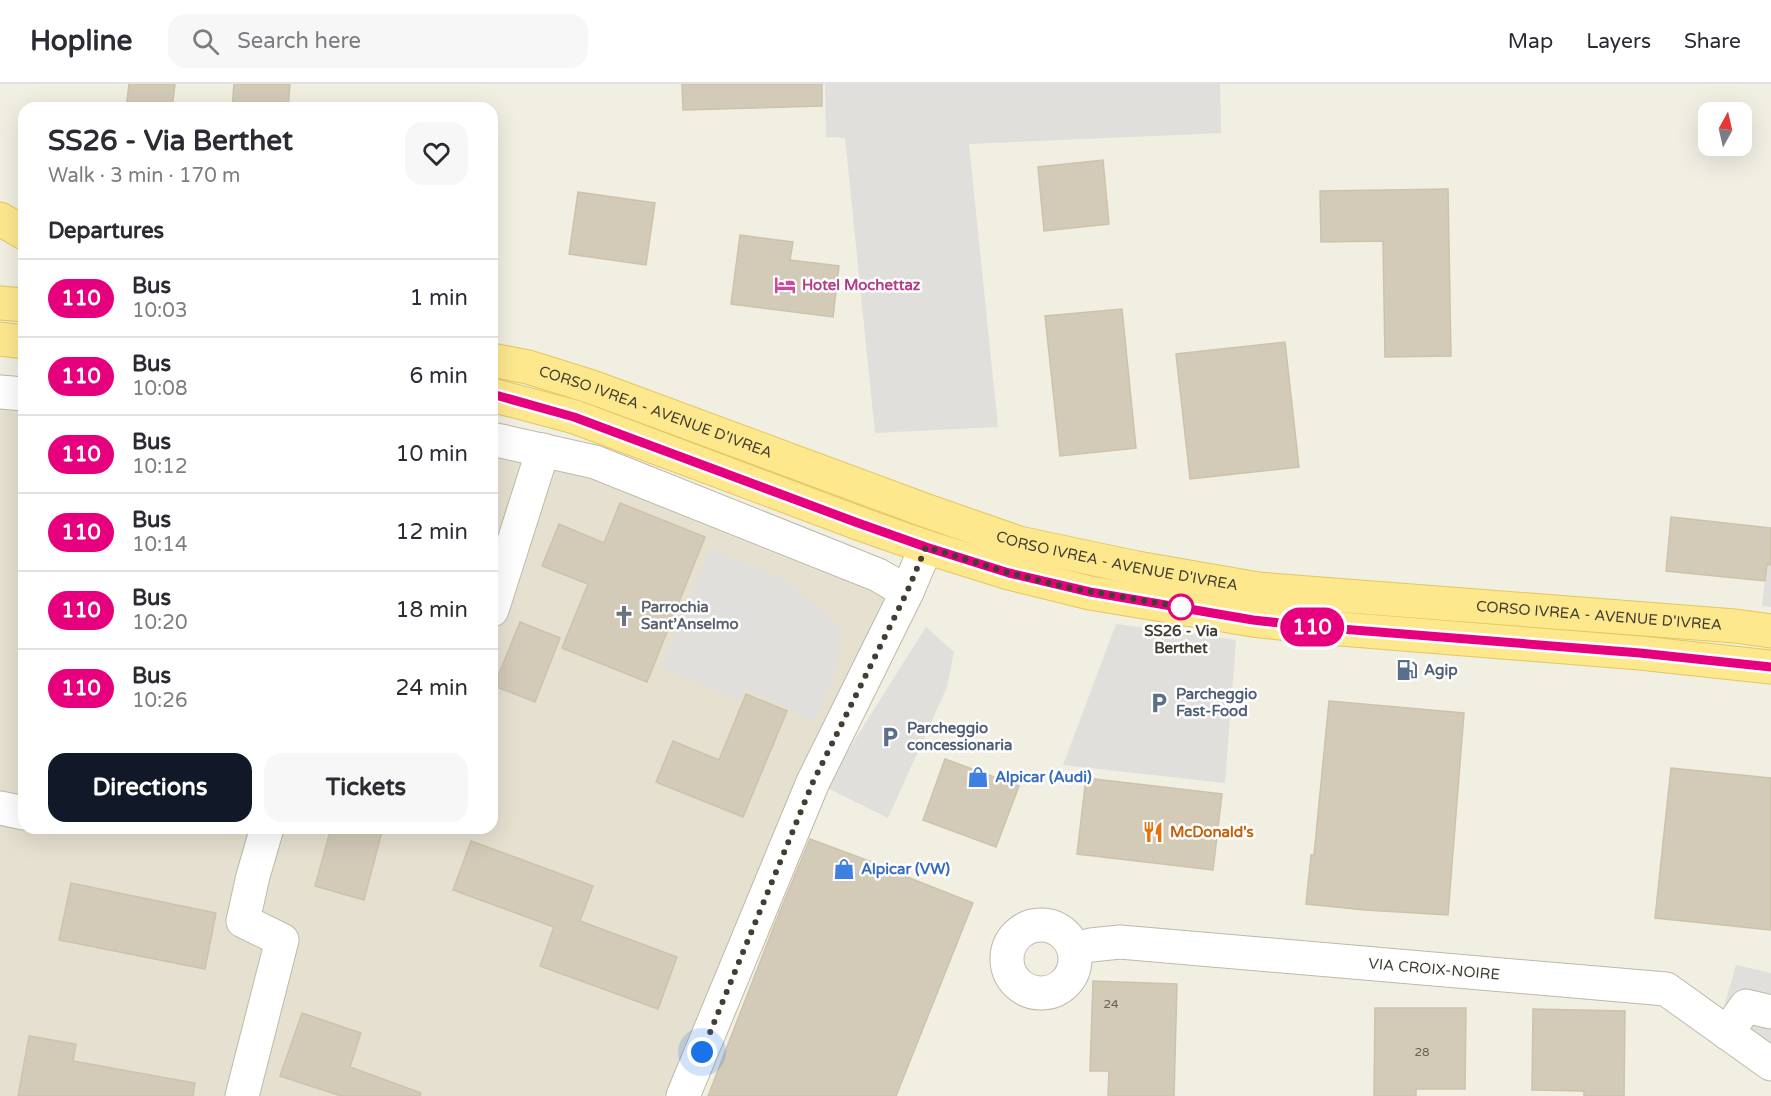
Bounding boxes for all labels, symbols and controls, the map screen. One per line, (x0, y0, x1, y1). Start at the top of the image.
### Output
search box (168, 14, 588, 68)
text: Hopline (30, 24, 132, 58)
icon: search (189, 25, 222, 58)
text: Search here (237, 28, 361, 54)
text: Map (1508, 29, 1553, 54)
text: Layers (1586, 29, 1651, 54)
text: Share (1684, 29, 1741, 54)
north arrow (1698, 102, 1752, 156)
map controls (1698, 102, 1752, 156)
button: heart (405, 122, 468, 185)
text: SS26 - Via Berthet (48, 124, 293, 158)
text: Walk · 3 min · 170 m (48, 164, 240, 188)
text: Departures (48, 218, 164, 244)
text: Bus (132, 273, 171, 299)
hotel icon: Hotel Mochettaz (773, 273, 797, 297)
place label: Hotel Mochettaz (802, 276, 921, 294)
text: 1 min (409, 285, 468, 311)
text: 110 (61, 286, 101, 311)
text: 10:03 (132, 299, 187, 323)
text: Bus (132, 351, 171, 377)
street label: CORSO IVREA - AVENUE D'IVREA (537, 362, 775, 462)
text: 6 min (409, 363, 468, 389)
text: 110 (61, 364, 101, 389)
text: 10:08 (132, 377, 187, 401)
text: Bus (132, 429, 171, 455)
text: 10 min (396, 441, 468, 467)
text: 110 (61, 442, 101, 467)
text: 10:12 (132, 455, 187, 479)
text: Bus (132, 507, 171, 533)
text: 12 min (396, 519, 468, 545)
text: 110 (61, 520, 101, 545)
street label: CORSO IVREA - AVENUE D'IVREA (994, 527, 1239, 594)
text: 10:14 (132, 533, 187, 557)
text: Bus (132, 585, 171, 611)
marker: SS26 - Via Berthet (1168, 594, 1194, 620)
text: 18 min (396, 597, 468, 623)
street label: CORSO IVREA - AVENUE D'IVREA (1476, 597, 1723, 634)
text: 110 (61, 598, 101, 623)
place label: Parrochia Sant’Anselmo (641, 598, 739, 633)
church icon: Parrochia Sant’Anselmo (612, 604, 636, 628)
line badge: 110 (1278, 608, 1346, 646)
text: 10:20 (132, 611, 187, 635)
text: 110 (1292, 615, 1332, 640)
place label: SS26 - Via Berthet (1144, 622, 1218, 657)
fuel station icon: Agip (1395, 658, 1419, 682)
place label: Agip (1424, 661, 1458, 680)
text: Bus (132, 663, 171, 689)
text: 24 min (396, 675, 468, 701)
text: 110 (61, 676, 101, 701)
place label: Parcheggio Fast-Food (1176, 685, 1257, 720)
text: 10:26 (132, 689, 187, 713)
parking icon: Parcheggio Fast-Food (1147, 691, 1171, 715)
place label: Parcheggio concessionaria (907, 719, 1012, 754)
parking icon: Parcheggio concessionaria (878, 725, 902, 749)
button: Directions (48, 753, 252, 822)
button: Tickets (264, 753, 468, 822)
shop icon: Alpicar (Audi) (966, 765, 990, 789)
place label: Alpicar (Audi) (995, 768, 1092, 787)
restaurant icon: McDonald's (1141, 820, 1165, 844)
place label: McDonald's (1170, 823, 1254, 841)
shop icon: Alpicar (VW) (832, 857, 856, 881)
place label: Alpicar (VW) (861, 860, 950, 879)
street label: VIA CROIX-NOIRE (1368, 954, 1501, 984)
house number: 24 (1103, 997, 1119, 1011)
your location (687, 1037, 717, 1067)
house number: 28 (1414, 1045, 1430, 1059)

